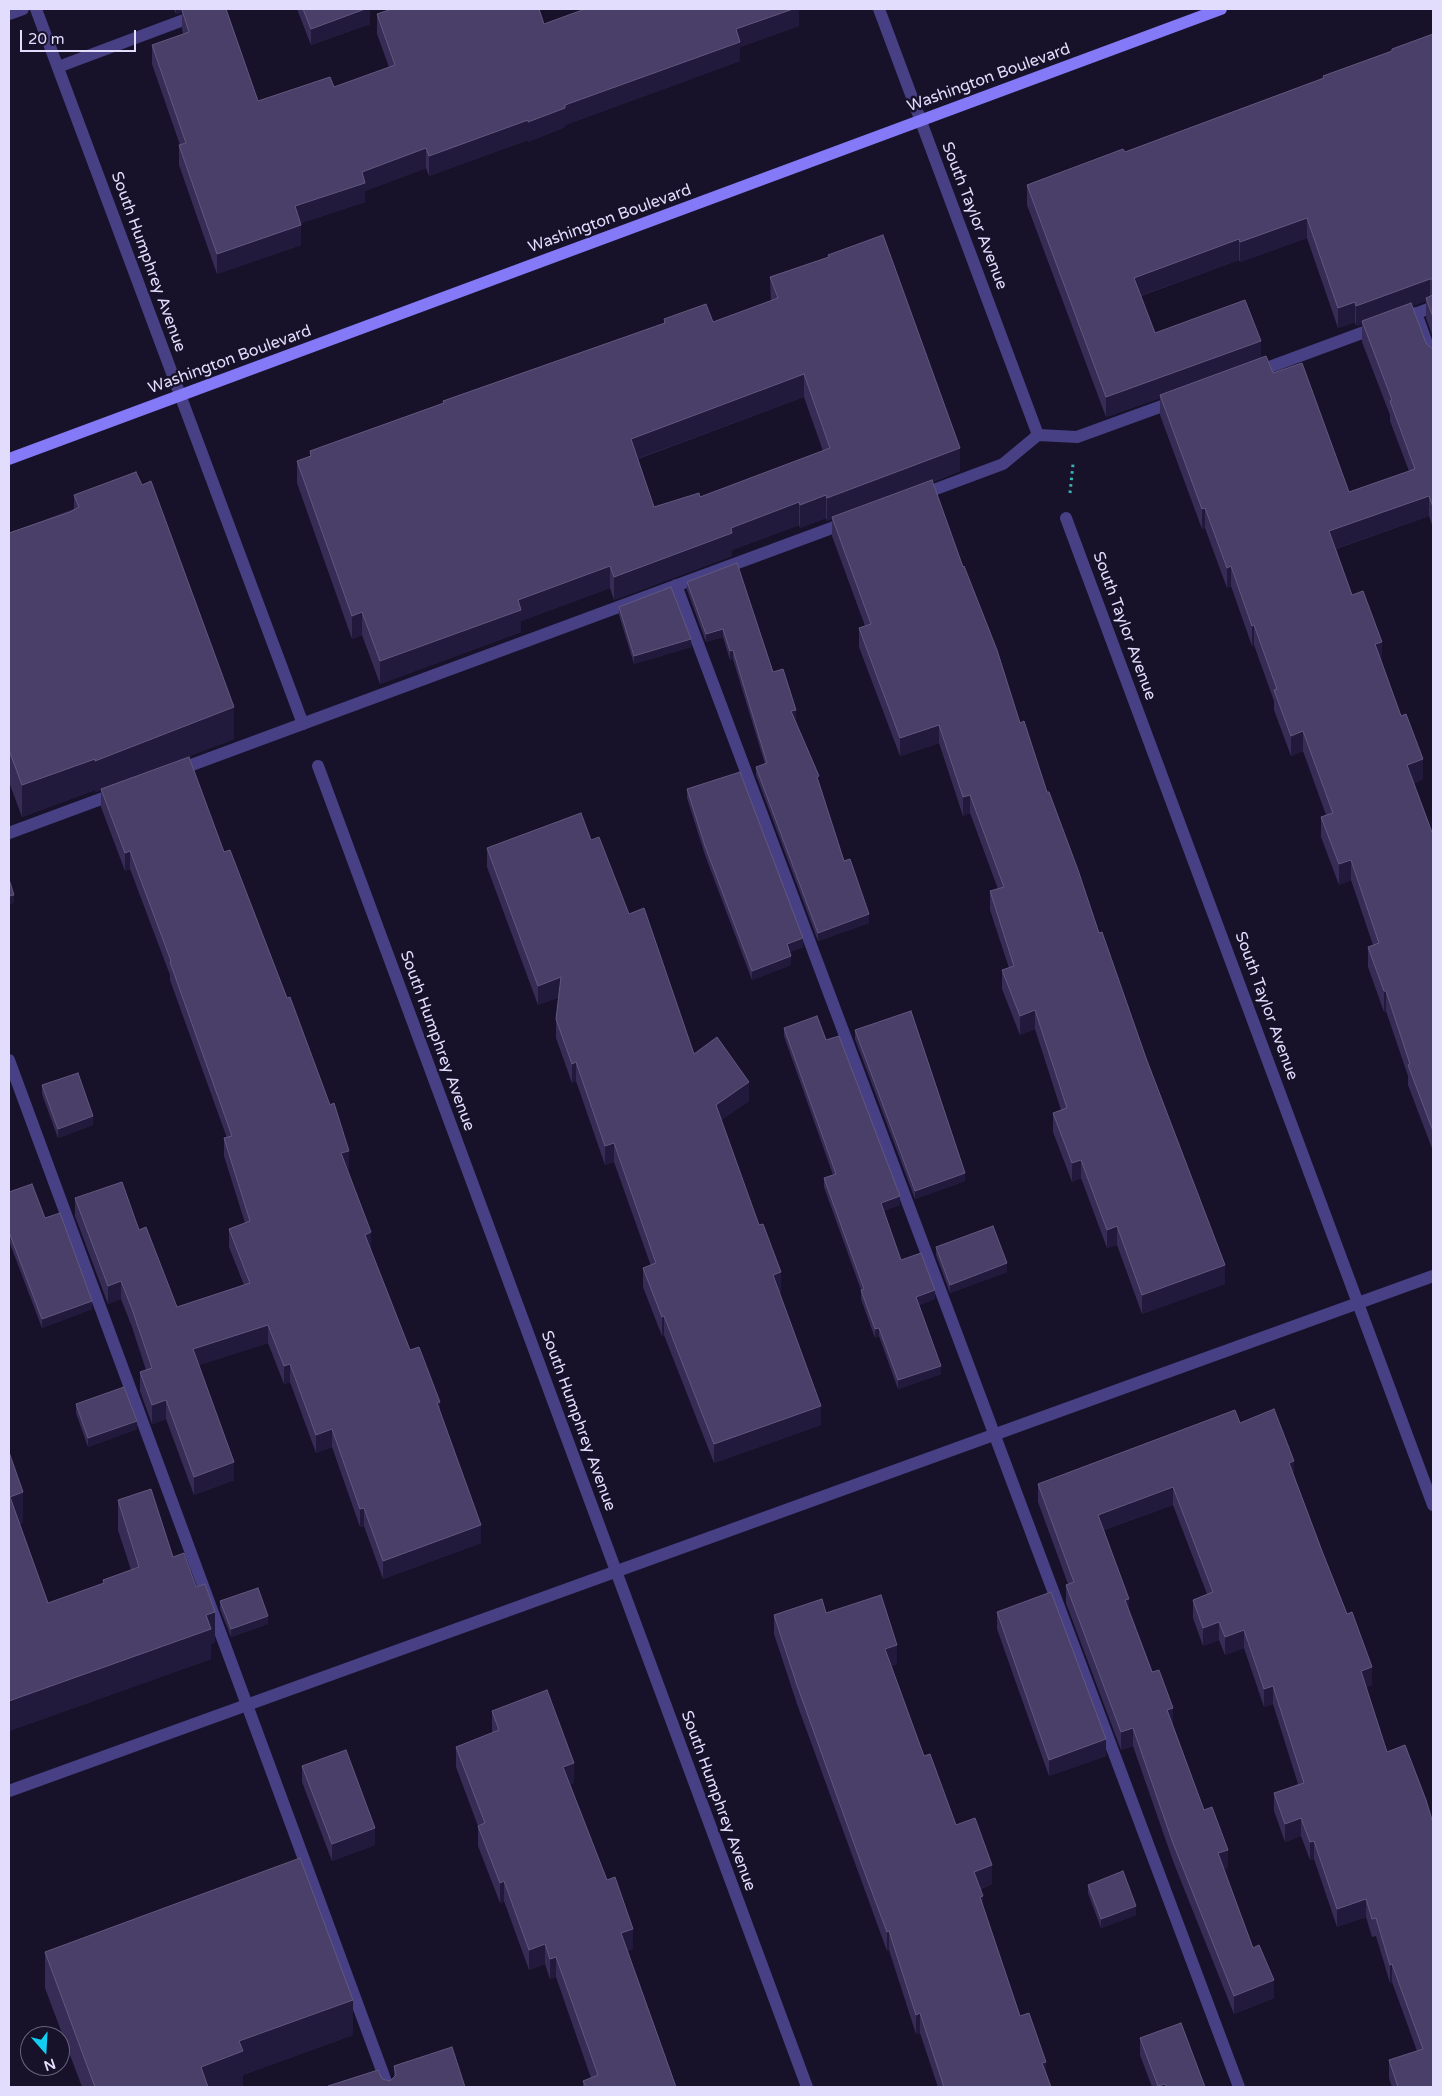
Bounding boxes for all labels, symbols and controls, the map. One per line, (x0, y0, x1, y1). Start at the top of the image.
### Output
scale bar (22, 20, 139, 52)
text: 20 m (28, 30, 65, 48)
street label: Washington Boulevard (905, 40, 1073, 116)
street label: South Taylor Avenue (937, 140, 1011, 292)
street label: South Humphrey Avenue (106, 169, 190, 355)
street label: Washington Boulevard (526, 181, 694, 257)
street label: Washington Boulevard (146, 322, 314, 398)
street label: South Taylor Avenue (1088, 549, 1160, 703)
street label: South Taylor Avenue (1230, 929, 1302, 1083)
street label: South Humphrey Avenue (395, 948, 479, 1134)
street label: South Humphrey Avenue (536, 1328, 620, 1514)
street label: South Humphrey Avenue (676, 1708, 760, 1894)
north arrow (20, 2026, 70, 2076)
text: N (42, 2055, 58, 2075)

